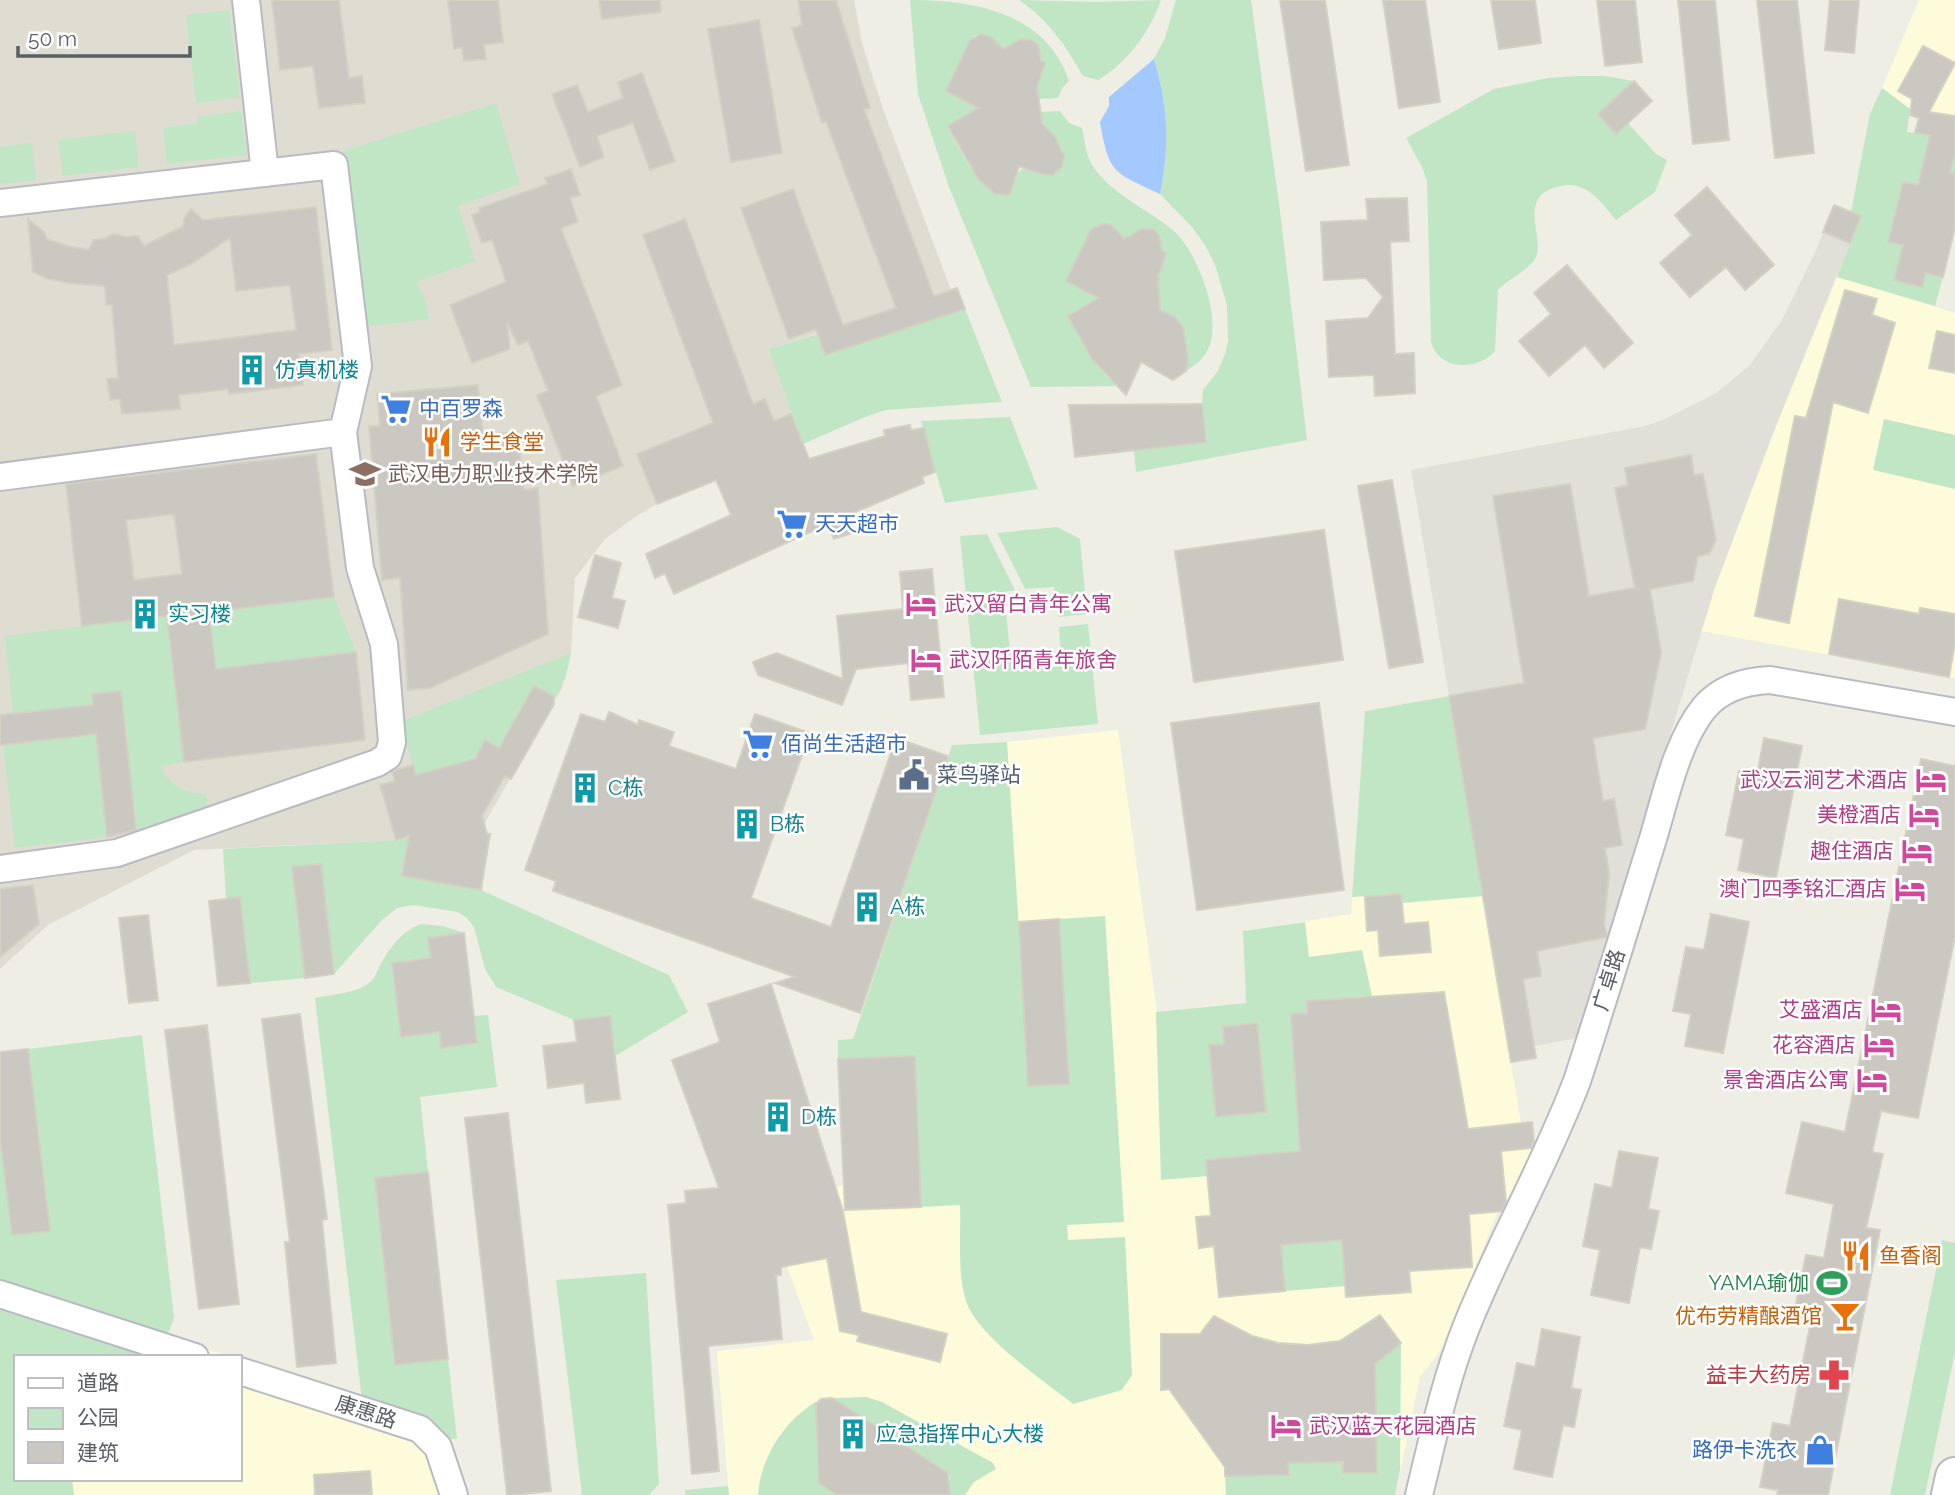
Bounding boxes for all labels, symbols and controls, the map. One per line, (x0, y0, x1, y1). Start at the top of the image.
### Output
scale bar (18, 14, 189, 58)
text: 50 m (28, 26, 77, 51)
building icon: 仿真机楼 (235, 353, 269, 387)
place label: 仿真机楼 (275, 357, 359, 382)
supermarket icon: 中百罗森 (379, 392, 413, 426)
place label: 中百罗森 (419, 396, 503, 421)
restaurant icon: 学生食堂 (420, 425, 454, 459)
place label: 学生食堂 (460, 429, 544, 454)
school or university icon: 武汉电力职业技术学院 (348, 457, 382, 491)
place label: 武汉电力职业技术学院 (388, 461, 598, 486)
supermarket icon: 天天超市 (775, 507, 809, 541)
place label: 天天超市 (815, 511, 899, 536)
hotel icon: 武汉留白青年公寓 (904, 587, 938, 621)
place label: 武汉留白青年公寓 (944, 591, 1112, 616)
building icon: 实习楼 (128, 597, 162, 631)
place label: 实习楼 (168, 601, 231, 626)
hotel icon: 武汉阡陌青年旅舍 (909, 643, 943, 677)
place label: 武汉阡陌青年旅舍 (949, 647, 1117, 672)
supermarket icon: 佰尚生活超市 (741, 727, 775, 761)
place label: 佰尚生活超市 (781, 731, 907, 756)
public building icon: 菜鸟驿站 (897, 758, 931, 792)
place label: 菜鸟驿站 (937, 762, 1021, 787)
hotel icon: 武汉云涧艺术酒店 (1914, 763, 1948, 797)
place label: 武汉云涧艺术酒店 (1740, 767, 1908, 792)
building icon: C栋 (568, 771, 602, 805)
place label: C栋 (608, 775, 643, 800)
hotel icon: 美橙酒店 (1907, 798, 1941, 832)
place label: 美橙酒店 (1817, 802, 1901, 827)
building icon: B栋 (730, 807, 764, 841)
place label: B栋 (770, 811, 805, 836)
hotel icon: 趣住酒店 (1900, 834, 1934, 868)
place label: 趣住酒店 (1810, 838, 1894, 863)
hotel icon: 澳门四季铭汇酒店 (1893, 872, 1927, 906)
place label: 澳门四季铭汇酒店 (1719, 876, 1887, 901)
building icon: A栋 (850, 890, 884, 924)
place label: A栋 (890, 894, 925, 919)
street label: 广卓路 (1587, 946, 1630, 1014)
hotel icon: 艾盛酒店 (1869, 993, 1903, 1027)
place label: 艾盛酒店 (1779, 997, 1863, 1022)
hotel icon: 花容酒店 (1862, 1028, 1896, 1062)
place label: 花容酒店 (1772, 1032, 1856, 1057)
hotel icon: 景舍酒店公寓 (1855, 1063, 1889, 1097)
place label: 景舍酒店公寓 (1723, 1067, 1849, 1092)
building icon: D栋 (761, 1100, 795, 1134)
place label: D栋 (801, 1104, 837, 1129)
restaurant icon: 鱼香阁 (1839, 1239, 1873, 1273)
place label: 鱼香阁 (1879, 1243, 1942, 1268)
sports icon: YAMA瑜伽 (1815, 1266, 1849, 1300)
place label: YAMA瑜伽 (1708, 1270, 1809, 1295)
bar icon: 优布劳精酿酒馆 (1828, 1299, 1862, 1333)
place label: 优布劳精酿酒馆 (1675, 1303, 1822, 1328)
legend (14, 1355, 242, 1481)
pharmacy icon: 益丰大药房 (1817, 1358, 1851, 1392)
place label: 益丰大药房 (1706, 1362, 1811, 1387)
text: 道路 (77, 1370, 119, 1395)
street label: 康惠路 (332, 1390, 400, 1433)
text: 公园 (77, 1405, 119, 1430)
hotel icon: 武汉蓝天花园酒店 (1269, 1409, 1303, 1443)
place label: 武汉蓝天花园酒店 (1309, 1413, 1477, 1438)
building icon: 应急指挥中心大楼 (836, 1417, 870, 1451)
place label: 应急指挥中心大楼 (876, 1421, 1044, 1446)
shop icon: 路伊卡洗衣 (1803, 1433, 1837, 1467)
place label: 路伊卡洗衣 (1692, 1437, 1797, 1462)
text: 建筑 (77, 1440, 119, 1465)

